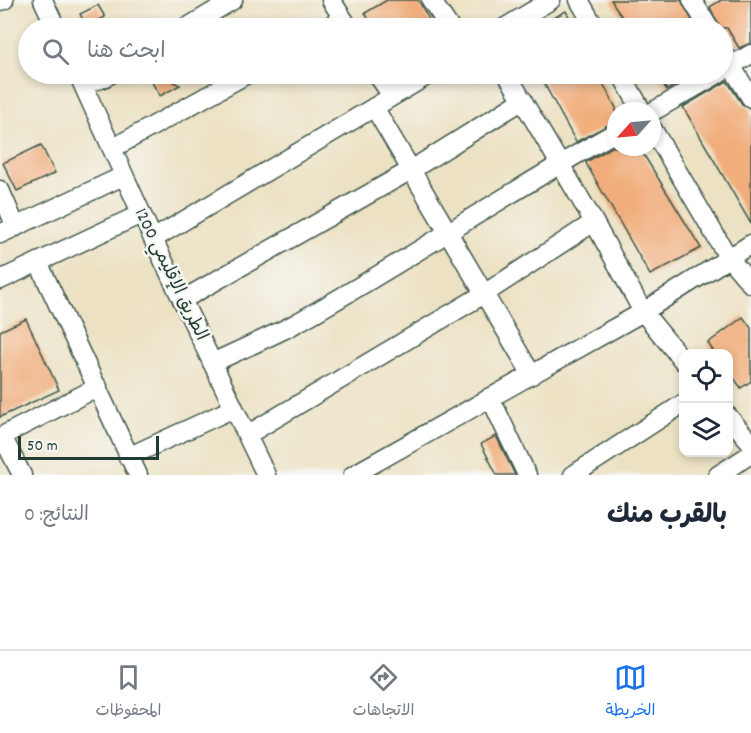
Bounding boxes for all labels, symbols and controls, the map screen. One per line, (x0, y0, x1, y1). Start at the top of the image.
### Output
search box (18, 18, 733, 84)
icon: search (39, 35, 72, 68)
text: ابحث هنا (87, 37, 166, 68)
north arrow (607, 102, 661, 156)
street label: الطريق الإقليمي 1200 (126, 205, 213, 346)
map controls (679, 349, 733, 457)
button: locate (679, 349, 733, 403)
button: layers (679, 403, 733, 457)
scale bar (18, 433, 159, 460)
text: 50 m (27, 435, 58, 458)
text: بالقرب منك (607, 498, 727, 535)
text: النتائج: 0 (24, 502, 89, 530)
tab: المحفوظات (96, 661, 161, 724)
tab: الاتجاهات (353, 661, 414, 724)
tab: الخريطة (606, 661, 655, 724)

